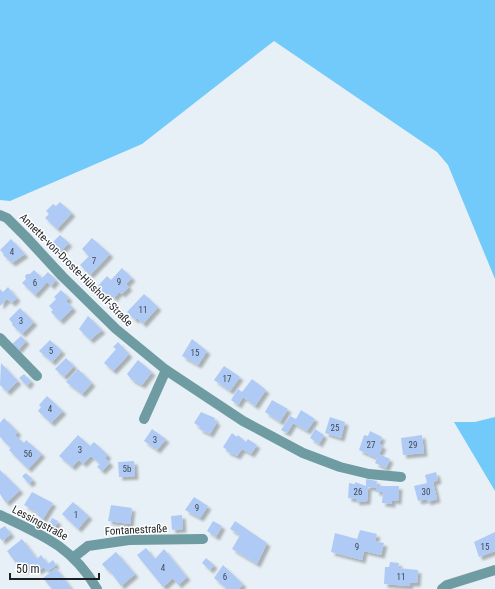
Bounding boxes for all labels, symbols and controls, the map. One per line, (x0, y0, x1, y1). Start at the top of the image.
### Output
street label: Annette-von-Droste-Hülshoff-Straße (17, 211, 135, 329)
house number: 4 (10, 247, 15, 257)
house number: 7 (92, 256, 97, 266)
house number: 9 (117, 277, 121, 287)
house number: 6 (33, 278, 37, 288)
house number: 11 (139, 305, 147, 315)
house number: 3 (19, 316, 23, 326)
house number: 5 (49, 346, 54, 356)
house number: 15 (191, 348, 200, 358)
house number: 17 (223, 374, 232, 384)
house number: 4 (48, 404, 53, 414)
house number: 25 (331, 423, 340, 433)
house number: 3 (153, 435, 157, 445)
house number: 27 (367, 440, 376, 450)
house number: 29 (409, 440, 417, 450)
house number: 3 (78, 445, 82, 455)
house number: 56 (24, 449, 32, 459)
house number: 5b (123, 464, 132, 474)
house number: 26 (354, 487, 362, 497)
house number: 30 (422, 487, 430, 497)
street label: Lessingstraße (10, 503, 70, 543)
house number: 9 (195, 503, 199, 513)
house number: 1 (74, 510, 78, 520)
street label: Fontanestraße (104, 522, 168, 538)
house number: 9 (355, 542, 359, 552)
house number: 15 (481, 542, 490, 552)
scale bar (10, 555, 99, 581)
text: 50 m (16, 562, 40, 576)
house number: 4 (161, 563, 166, 573)
house number: 6 (223, 572, 227, 582)
house number: 11 (397, 572, 405, 582)

